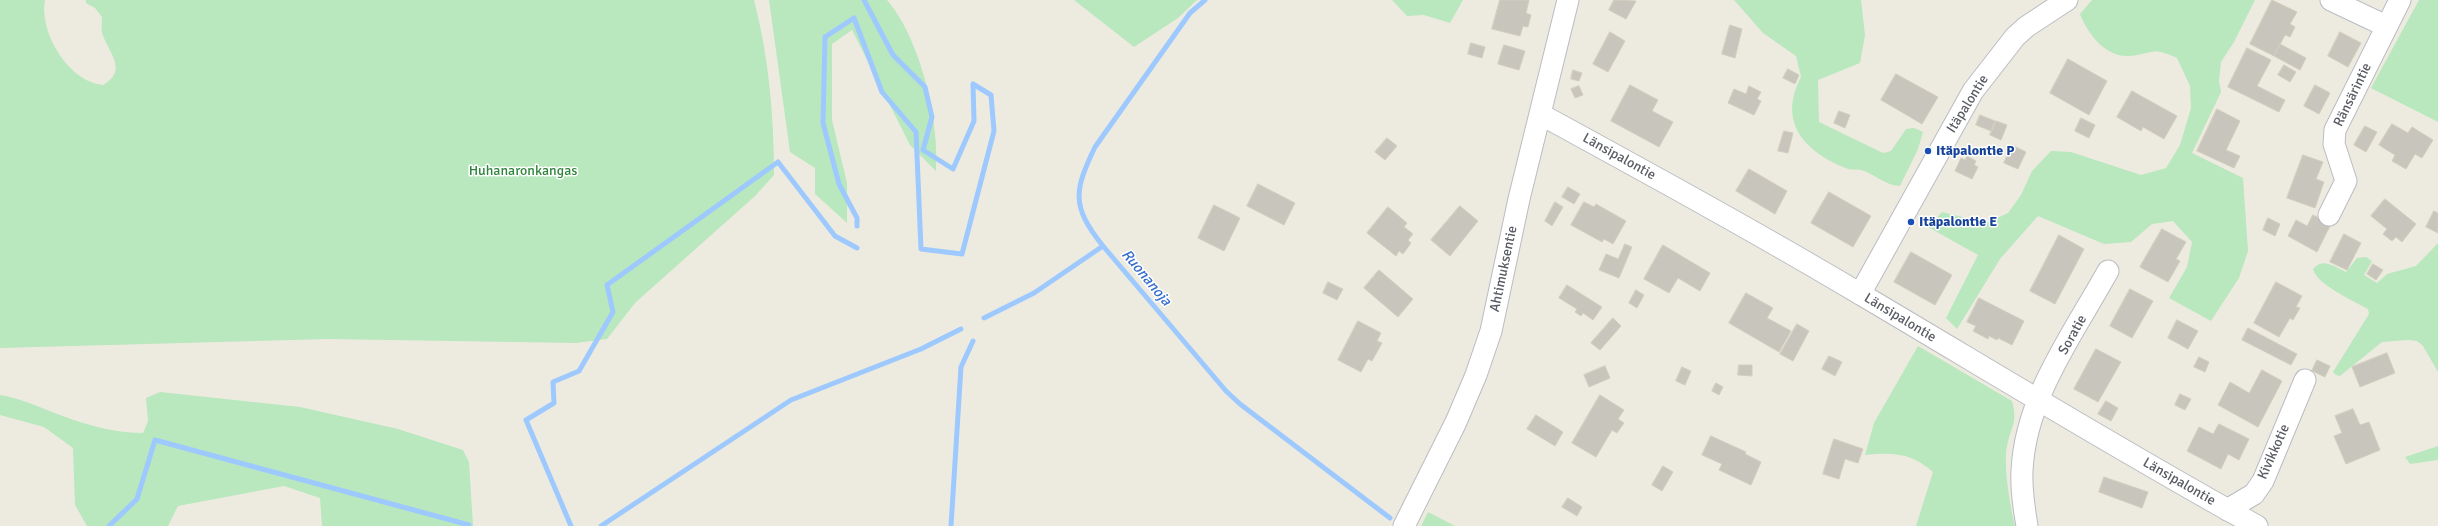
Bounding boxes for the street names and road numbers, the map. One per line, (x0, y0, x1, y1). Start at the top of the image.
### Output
street label: Ränsärintie (2330, 60, 2376, 130)
street label: Itäpalontie (1944, 72, 1992, 136)
street label: Länsipalontie (1579, 130, 1659, 184)
street label: Ahtimuksentie (1487, 225, 1521, 313)
street label: Länsipalontie (1861, 290, 1939, 346)
street label: Soratie (2055, 312, 2091, 358)
street label: Kivikkotie (2254, 422, 2294, 482)
street label: Länsipalontie (2140, 454, 2218, 510)

